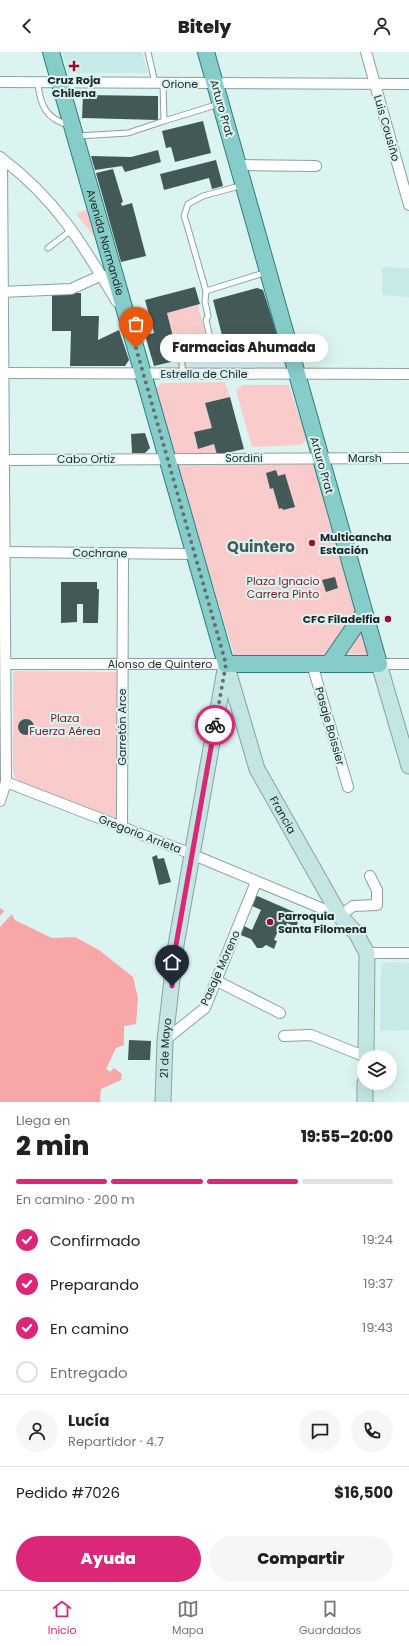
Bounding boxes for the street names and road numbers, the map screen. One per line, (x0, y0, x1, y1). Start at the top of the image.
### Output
street label: Orione (162, 76, 198, 92)
street label: Arturo Prat (206, 78, 238, 138)
street label: Luis Cousiño (370, 93, 404, 163)
street label: Avenida Normandie (83, 187, 128, 297)
street label: Estrella de Chile (160, 366, 248, 382)
street label: Arturo Prat (306, 435, 338, 495)
street label: Sordini (225, 450, 263, 466)
street label: Marsh (348, 450, 382, 466)
street label: Cabo Ortiz (57, 451, 115, 467)
street label: Cochrane (73, 545, 128, 561)
street label: Alonso de Quintero (108, 656, 212, 672)
street label: Pasaje Boissier (311, 685, 349, 767)
street label: Garretón Arce (114, 688, 130, 766)
street label: Francia (266, 793, 300, 837)
street label: Gregorio Arrieta (96, 811, 184, 857)
street label: Pasaje Moreno (196, 928, 244, 1008)
street label: 21 de Mayo (156, 1017, 175, 1078)

